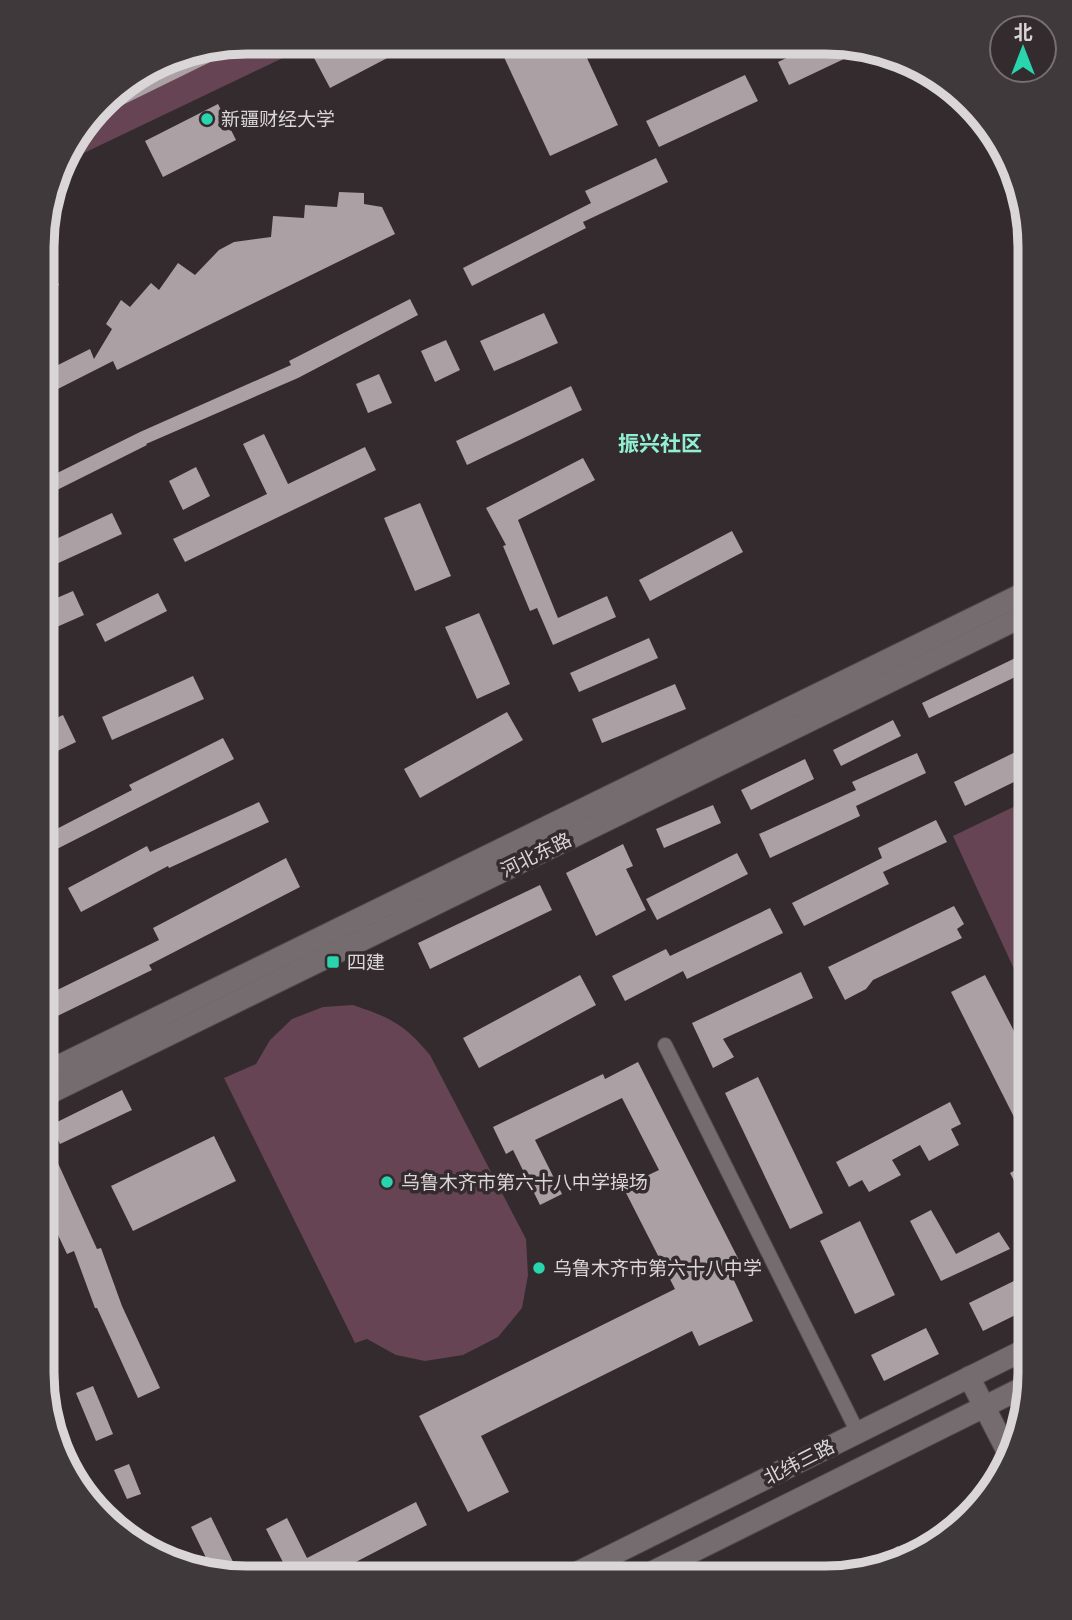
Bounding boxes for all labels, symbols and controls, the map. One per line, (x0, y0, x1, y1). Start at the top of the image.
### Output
north arrow (988, 14, 1058, 84)
text: 北 (1013, 22, 1033, 43)
place label: 新疆财经大学 (221, 109, 335, 130)
marker: 新疆财经大学 (199, 111, 215, 127)
district label: 振兴社区 (618, 432, 702, 456)
street label: 河北东路 (497, 829, 575, 881)
place label: 四建 (347, 952, 385, 973)
marker: 四建 (325, 954, 341, 970)
place label: 乌鲁木齐市第六十八中学操场 (401, 1172, 648, 1193)
marker: 乌鲁木齐市第六十八中学操场 (379, 1174, 395, 1190)
place label: 乌鲁木齐市第六十八中学 (553, 1258, 762, 1279)
marker: 乌鲁木齐市第六十八中学 (531, 1260, 547, 1276)
street label: 北纬三路 (760, 1435, 838, 1489)

